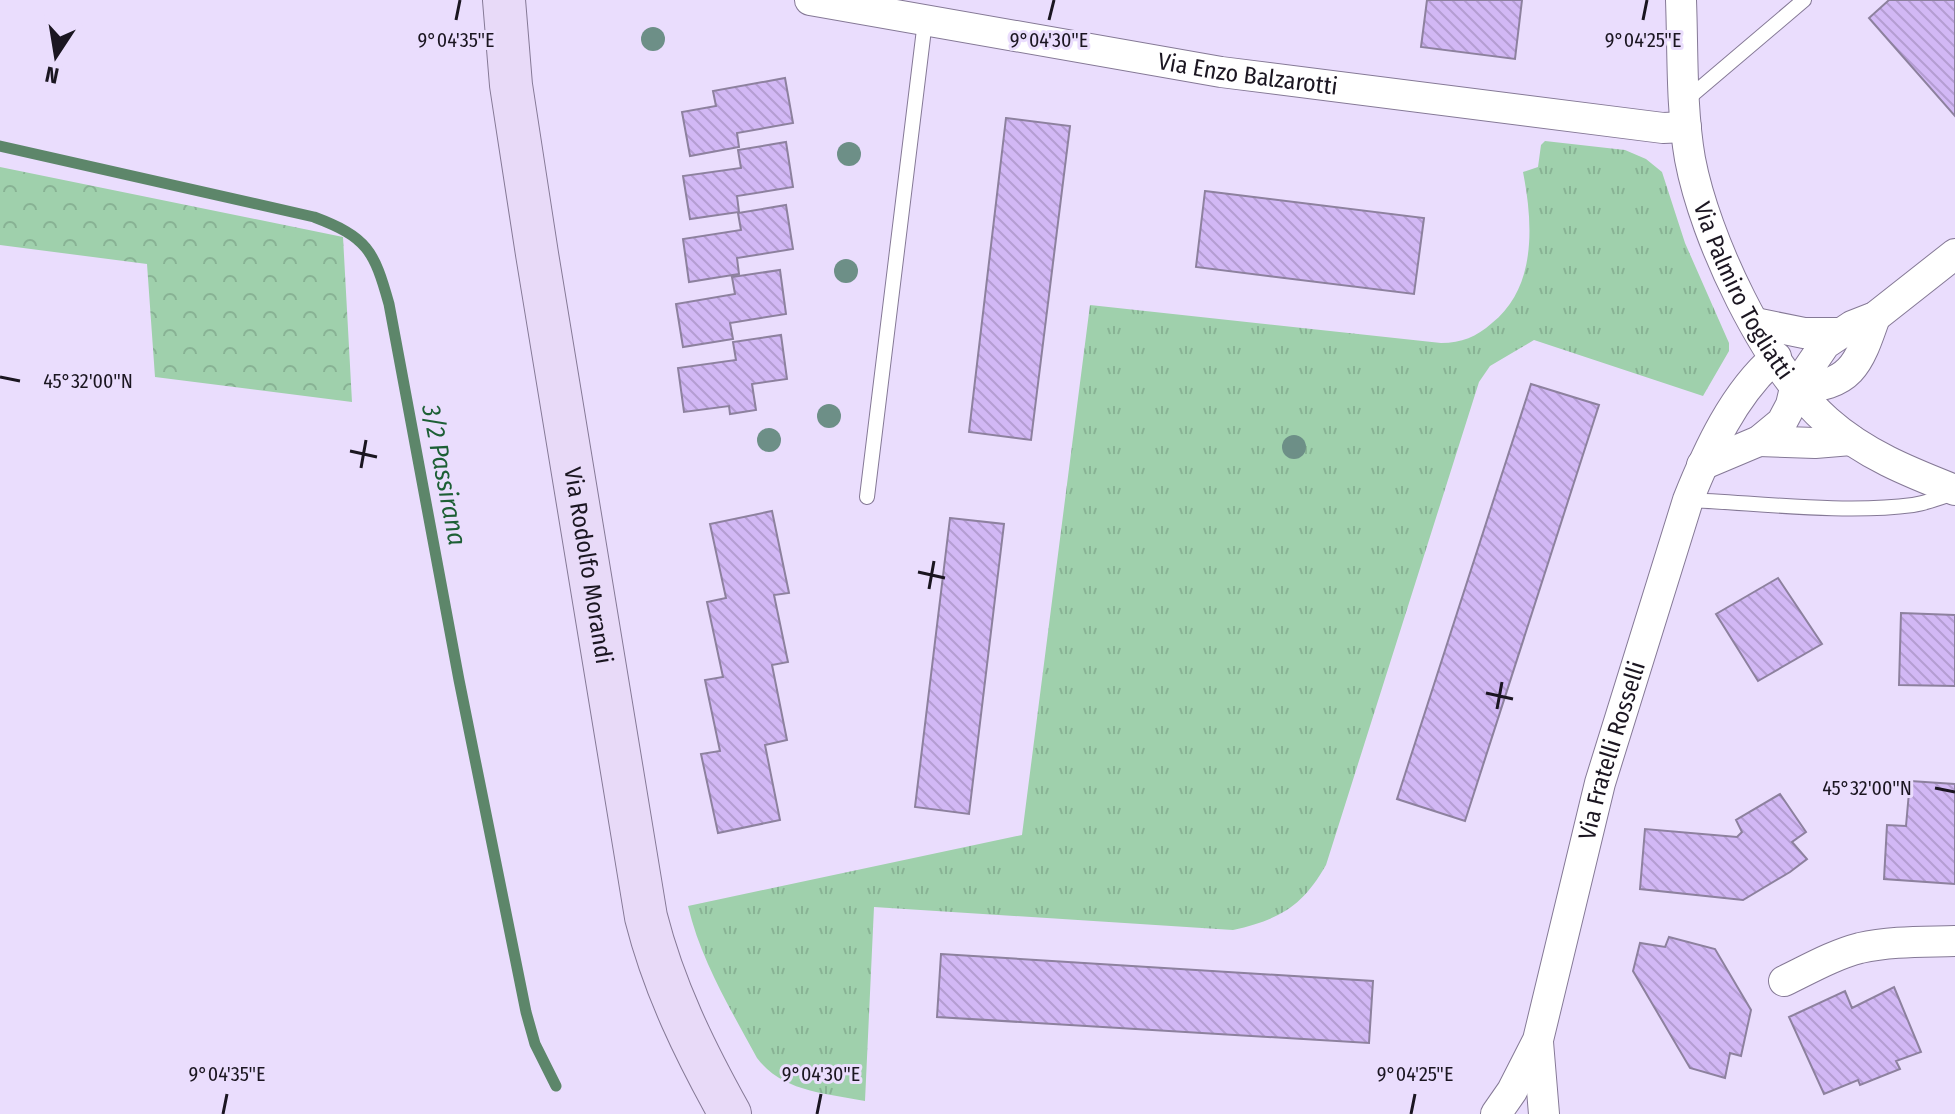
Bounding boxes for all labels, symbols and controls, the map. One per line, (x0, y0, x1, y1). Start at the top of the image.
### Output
north arrow (16, 16, 96, 96)
text: 9°04'35"E (418, 28, 494, 52)
text: 9°04'30"E (1010, 28, 1088, 52)
text: 9°04'25"E (1605, 28, 1681, 52)
street label: Via Enzo Balzarotti (1156, 47, 1339, 101)
text: N (43, 60, 61, 90)
street label: Via Palmiro Togliatti (1688, 198, 1799, 385)
text: 45°32'00"N (43, 369, 133, 393)
water label: 3/2 Passirana (415, 401, 473, 548)
street label: Via Rodolfo Morandi (558, 465, 618, 666)
street label: Via Fratelli Rosselli (1573, 658, 1651, 843)
text: 45°32'00"N (1822, 776, 1912, 800)
text: 9°04'35"E (189, 1062, 265, 1086)
text: 9°04'30"E (782, 1062, 860, 1086)
text: 9°04'25"E (1377, 1062, 1453, 1086)

